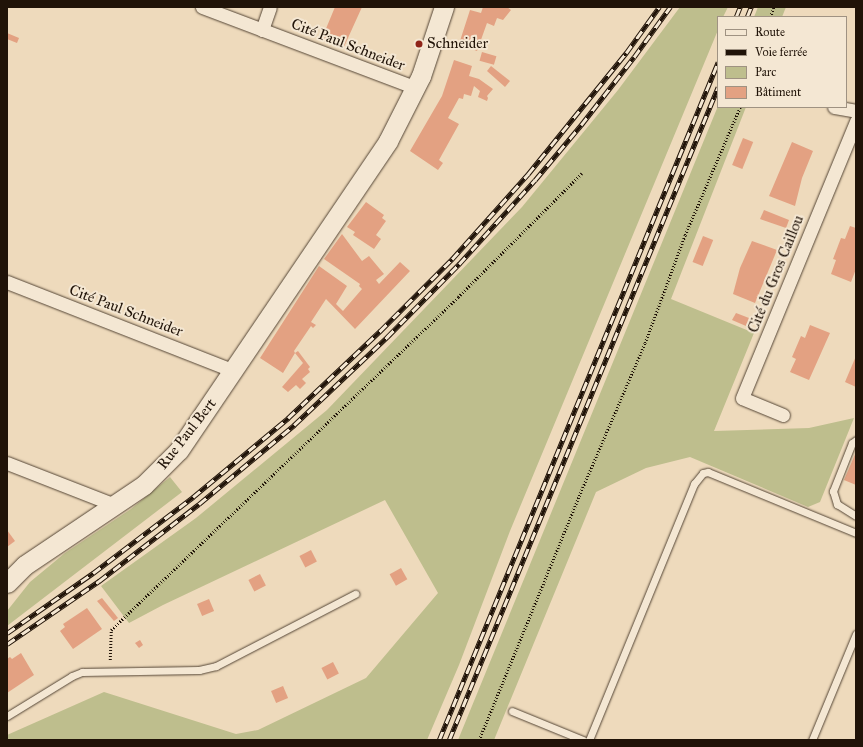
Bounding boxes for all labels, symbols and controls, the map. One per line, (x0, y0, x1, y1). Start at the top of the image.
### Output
street label: Cité Paul Schneider (289, 15, 407, 75)
legend (717, 16, 847, 108)
text: Route (755, 25, 785, 39)
place label: Schneider (427, 35, 488, 53)
marker: Schneider (414, 39, 424, 49)
text: Voie ferrée (755, 45, 807, 59)
text: Parc (755, 65, 776, 79)
text: Bâtiment (755, 85, 801, 99)
street label: Cité du Gros Caillou (744, 213, 808, 335)
street label: Cité Paul Schneider (67, 281, 185, 341)
street label: Rue Paul Bert (154, 395, 220, 473)

